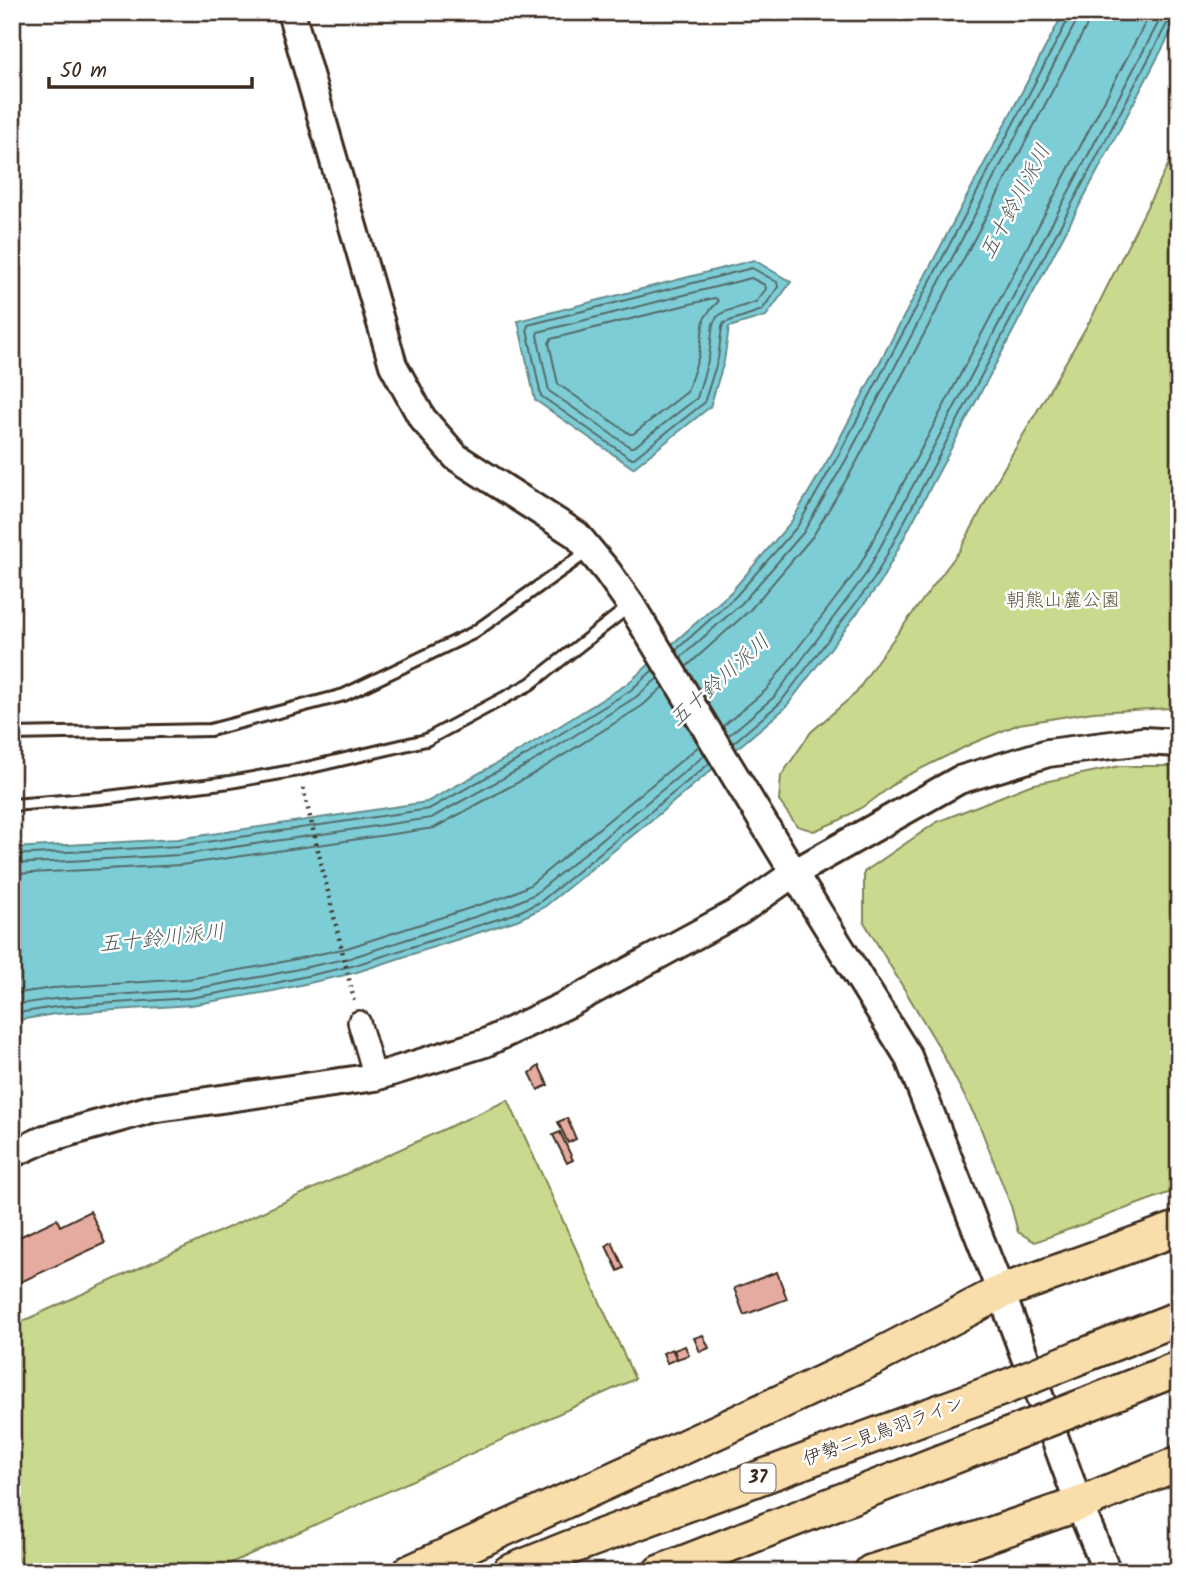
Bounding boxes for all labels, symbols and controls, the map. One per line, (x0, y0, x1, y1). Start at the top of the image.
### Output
scale bar (49, 46, 252, 90)
text: 50 m (60, 55, 107, 88)
water label: 五十鈴川派川 (972, 139, 1060, 265)
park label: 朝熊山麓公園 (1006, 586, 1120, 616)
water label: 五十鈴川派川 (662, 627, 778, 735)
water label: 五十鈴川派川 (98, 916, 226, 962)
street label: 伊勢二見鳥羽ライン (799, 1389, 969, 1475)
road number: 37 (740, 1464, 776, 1492)

